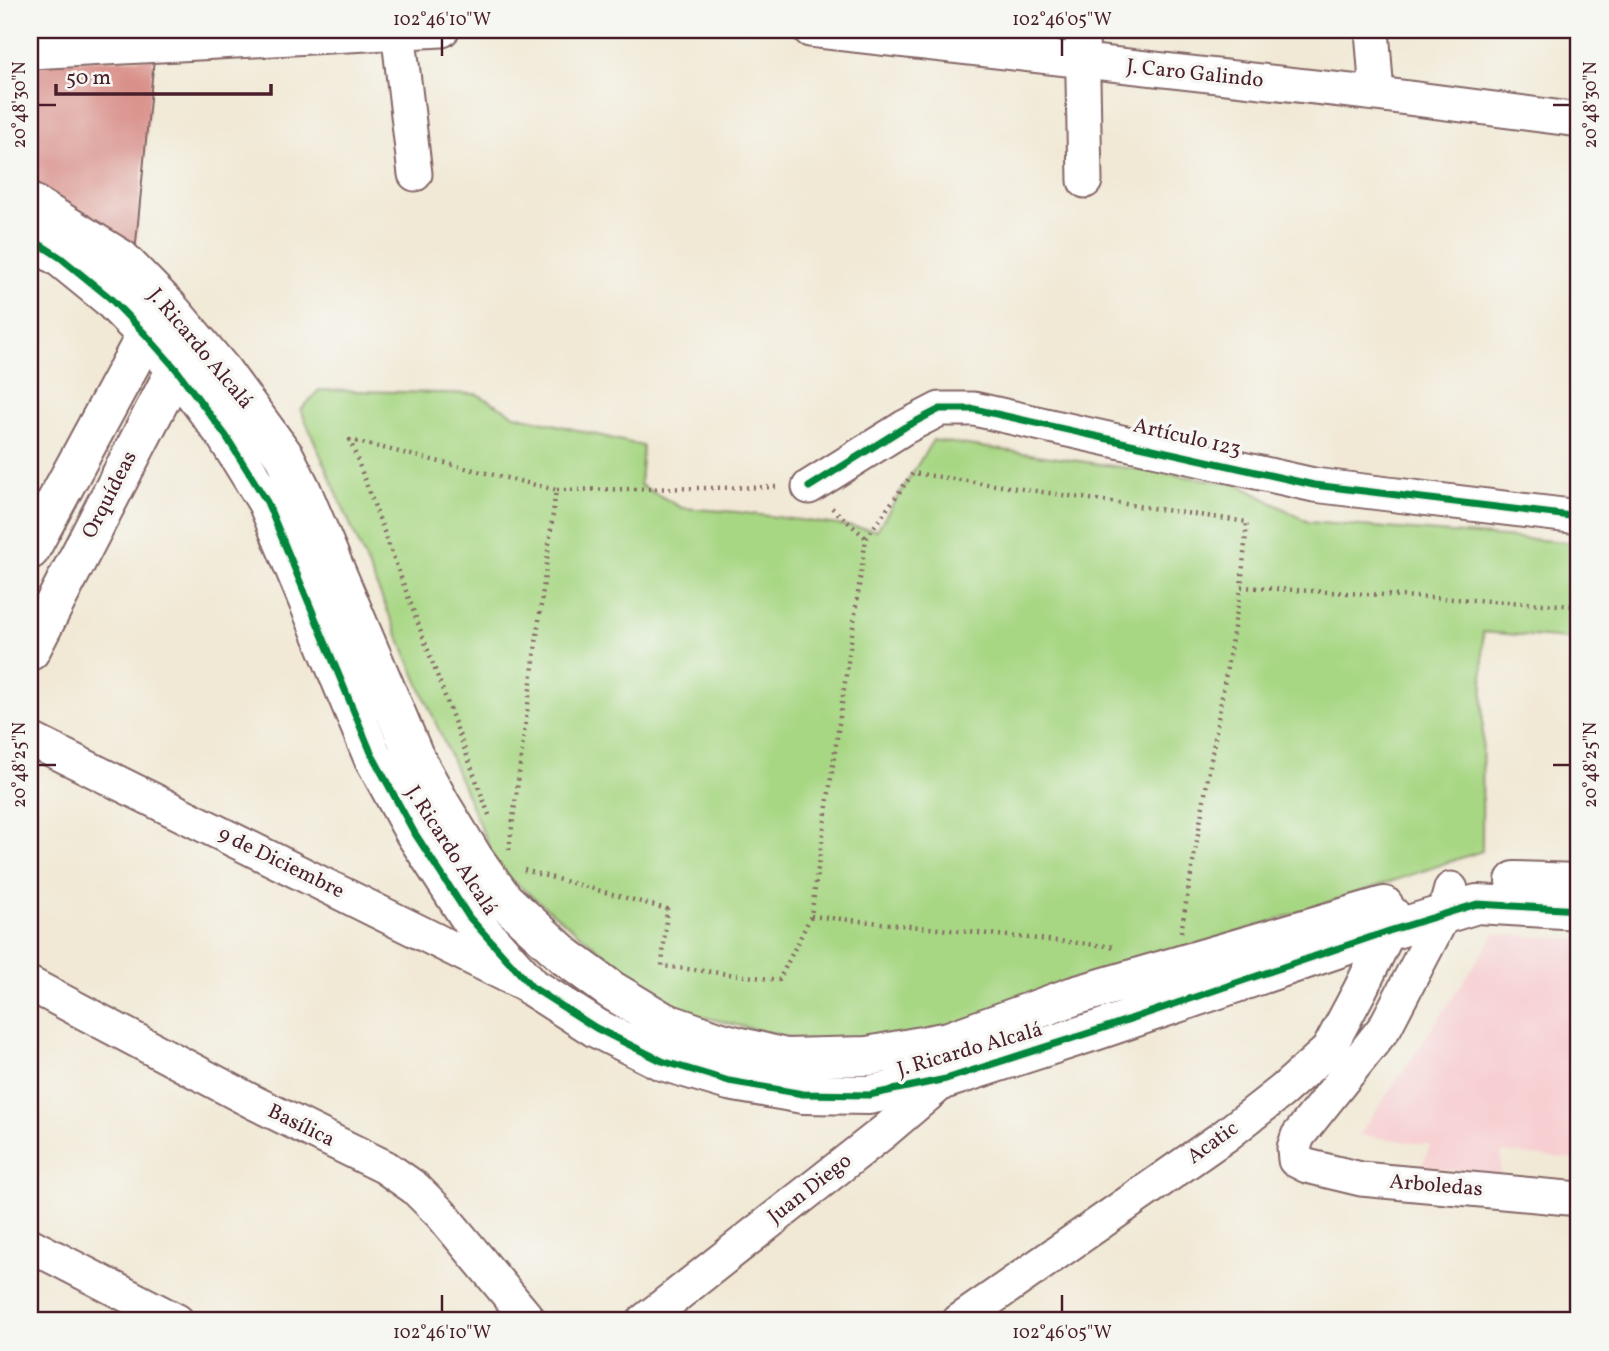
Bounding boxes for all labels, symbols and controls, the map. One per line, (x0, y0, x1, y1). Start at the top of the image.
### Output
text: 102°46'10"W (393, 8, 491, 33)
text: 102°46'05"W (1012, 8, 1112, 33)
scale bar (56, 52, 271, 96)
street label: J. Caro Galindo (1125, 52, 1265, 96)
text: 20°48'30"N (8, 61, 33, 149)
text: 20°48'30"N (1579, 61, 1604, 149)
text: 50 m (66, 64, 111, 93)
street label: J. Ricardo Alcalá (141, 282, 259, 416)
street label: Artículo 123 (1130, 412, 1244, 464)
street label: Orquídeas (76, 446, 144, 544)
text: 20°48'25"N (8, 722, 33, 808)
text: 20°48'25"N (1579, 722, 1604, 808)
street label: J. Ricardo Alcalá (398, 780, 504, 922)
street label: 9 de Diciembre (213, 820, 349, 906)
street label: J. Ricardo Alcalá (894, 1015, 1046, 1085)
street label: Basílica (263, 1097, 339, 1155)
street label: Acatic (1181, 1115, 1245, 1171)
street label: Juan Diego (762, 1147, 858, 1231)
street label: Arboledas (1388, 1167, 1484, 1205)
text: 102°46'10"W (393, 1321, 491, 1346)
text: 102°46'05"W (1012, 1321, 1112, 1346)

